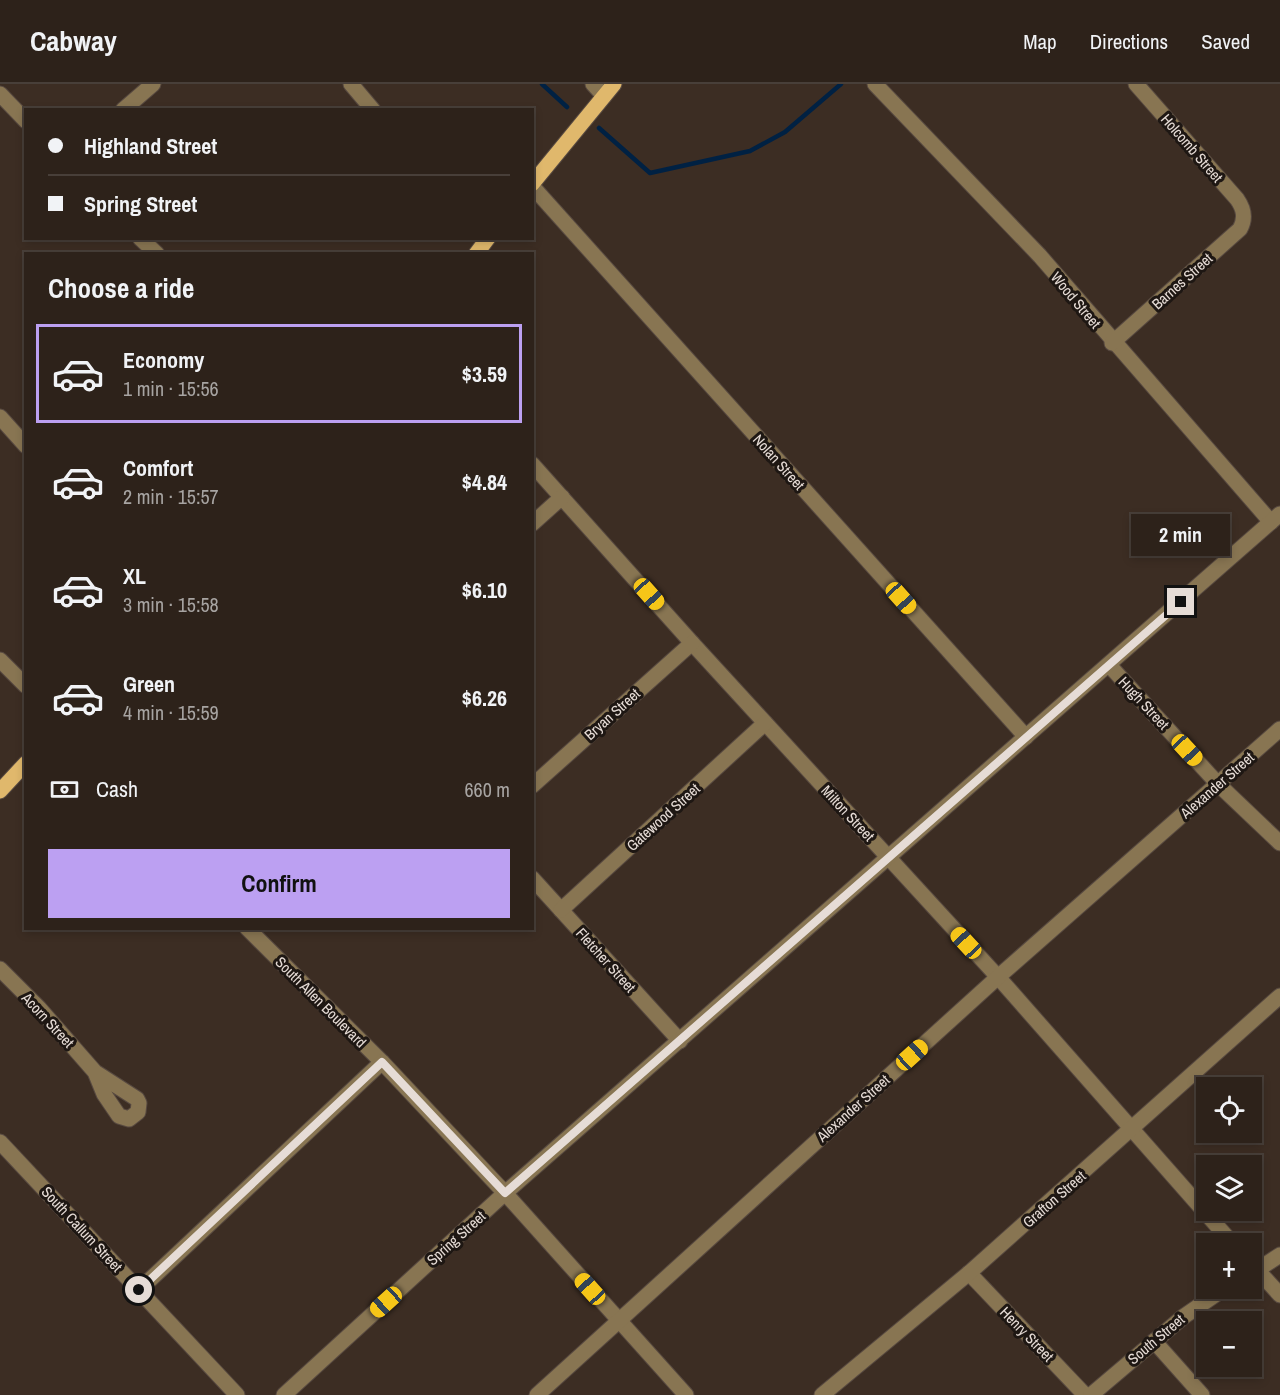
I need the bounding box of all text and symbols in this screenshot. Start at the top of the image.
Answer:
text: Cabway [30,22,117,60]
text: Map [1023,27,1057,56]
text: Directions [1090,27,1168,56]
text: Saved [1201,27,1250,56]
street label: Holcomb Street [1156,109,1228,187]
text: Highland Street [84,131,217,161]
text: Spring Street [84,189,197,219]
street label: Barnes Street [1147,248,1217,314]
street label: Wood Street [1046,267,1106,333]
text: Choose a ride [48,270,194,306]
text: Economy [123,345,204,375]
icon: car [51,347,105,401]
text: $3.59 [462,359,507,389]
text: 1 min · 15:56 [123,375,219,402]
street label: Nolan Street [748,430,810,495]
text: Comfort [123,453,193,483]
icon: car [51,455,105,509]
text: $4.84 [462,467,507,497]
text: 2 min · 15:57 [123,483,219,510]
callout: 2 min [1132,515,1230,557]
text: 2 min [1159,521,1202,548]
text: XL [123,561,146,591]
icon: car [51,563,105,617]
text: $6.10 [462,575,507,605]
car [630,575,668,613]
car [882,579,920,617]
route end [1167,588,1194,615]
text: 3 min · 15:58 [123,591,219,618]
text: Green [123,669,175,699]
icon: car [51,671,105,725]
street label: Hugh Street [1114,672,1174,735]
text: $6.26 [462,683,507,713]
street label: Bryan Street [580,683,645,745]
text: 4 min · 15:59 [123,699,219,726]
car [1168,731,1206,769]
street label: Alexander Street [1175,747,1259,824]
icon: cash [48,773,81,806]
text: Cash [96,774,138,804]
text: 660 m [464,776,510,803]
street label: Gatewood Street [622,778,705,856]
street label: Milton Street [817,780,880,846]
button: Confirm [48,849,510,918]
street label: Fletcher Street [571,923,641,997]
car [947,924,985,962]
street label: South Allen Boulevard [271,952,371,1052]
street label: Acorn Street [16,987,79,1053]
car [893,1036,931,1074]
street label: Alexander Street [811,1069,894,1147]
map controls [1196,1077,1262,1377]
button: locate [1196,1077,1262,1143]
button: layers [1196,1155,1262,1221]
street label: Grafton Street [1018,1165,1090,1232]
street label: South Callum Street [37,1182,128,1277]
street label: Spring Street [422,1206,490,1270]
button: + [1196,1233,1262,1299]
car [571,1270,609,1308]
route start [125,1276,152,1303]
car [367,1283,405,1321]
street label: Henry Street [995,1302,1059,1367]
street label: South Street [1123,1309,1189,1369]
button: − [1196,1311,1262,1377]

